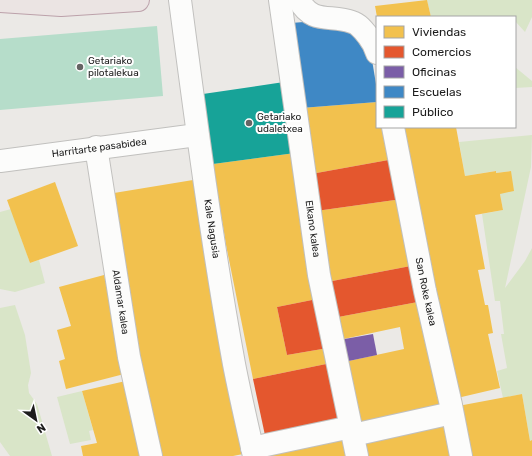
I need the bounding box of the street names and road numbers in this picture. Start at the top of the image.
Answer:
street label: Harritarte pasabidea [51,136,147,160]
street label: Kale Nagusia [201,199,222,259]
street label: Elkano kalea [302,199,322,258]
street label: San Roke kalea [413,257,439,327]
street label: Aldamar kalea [109,269,131,335]

